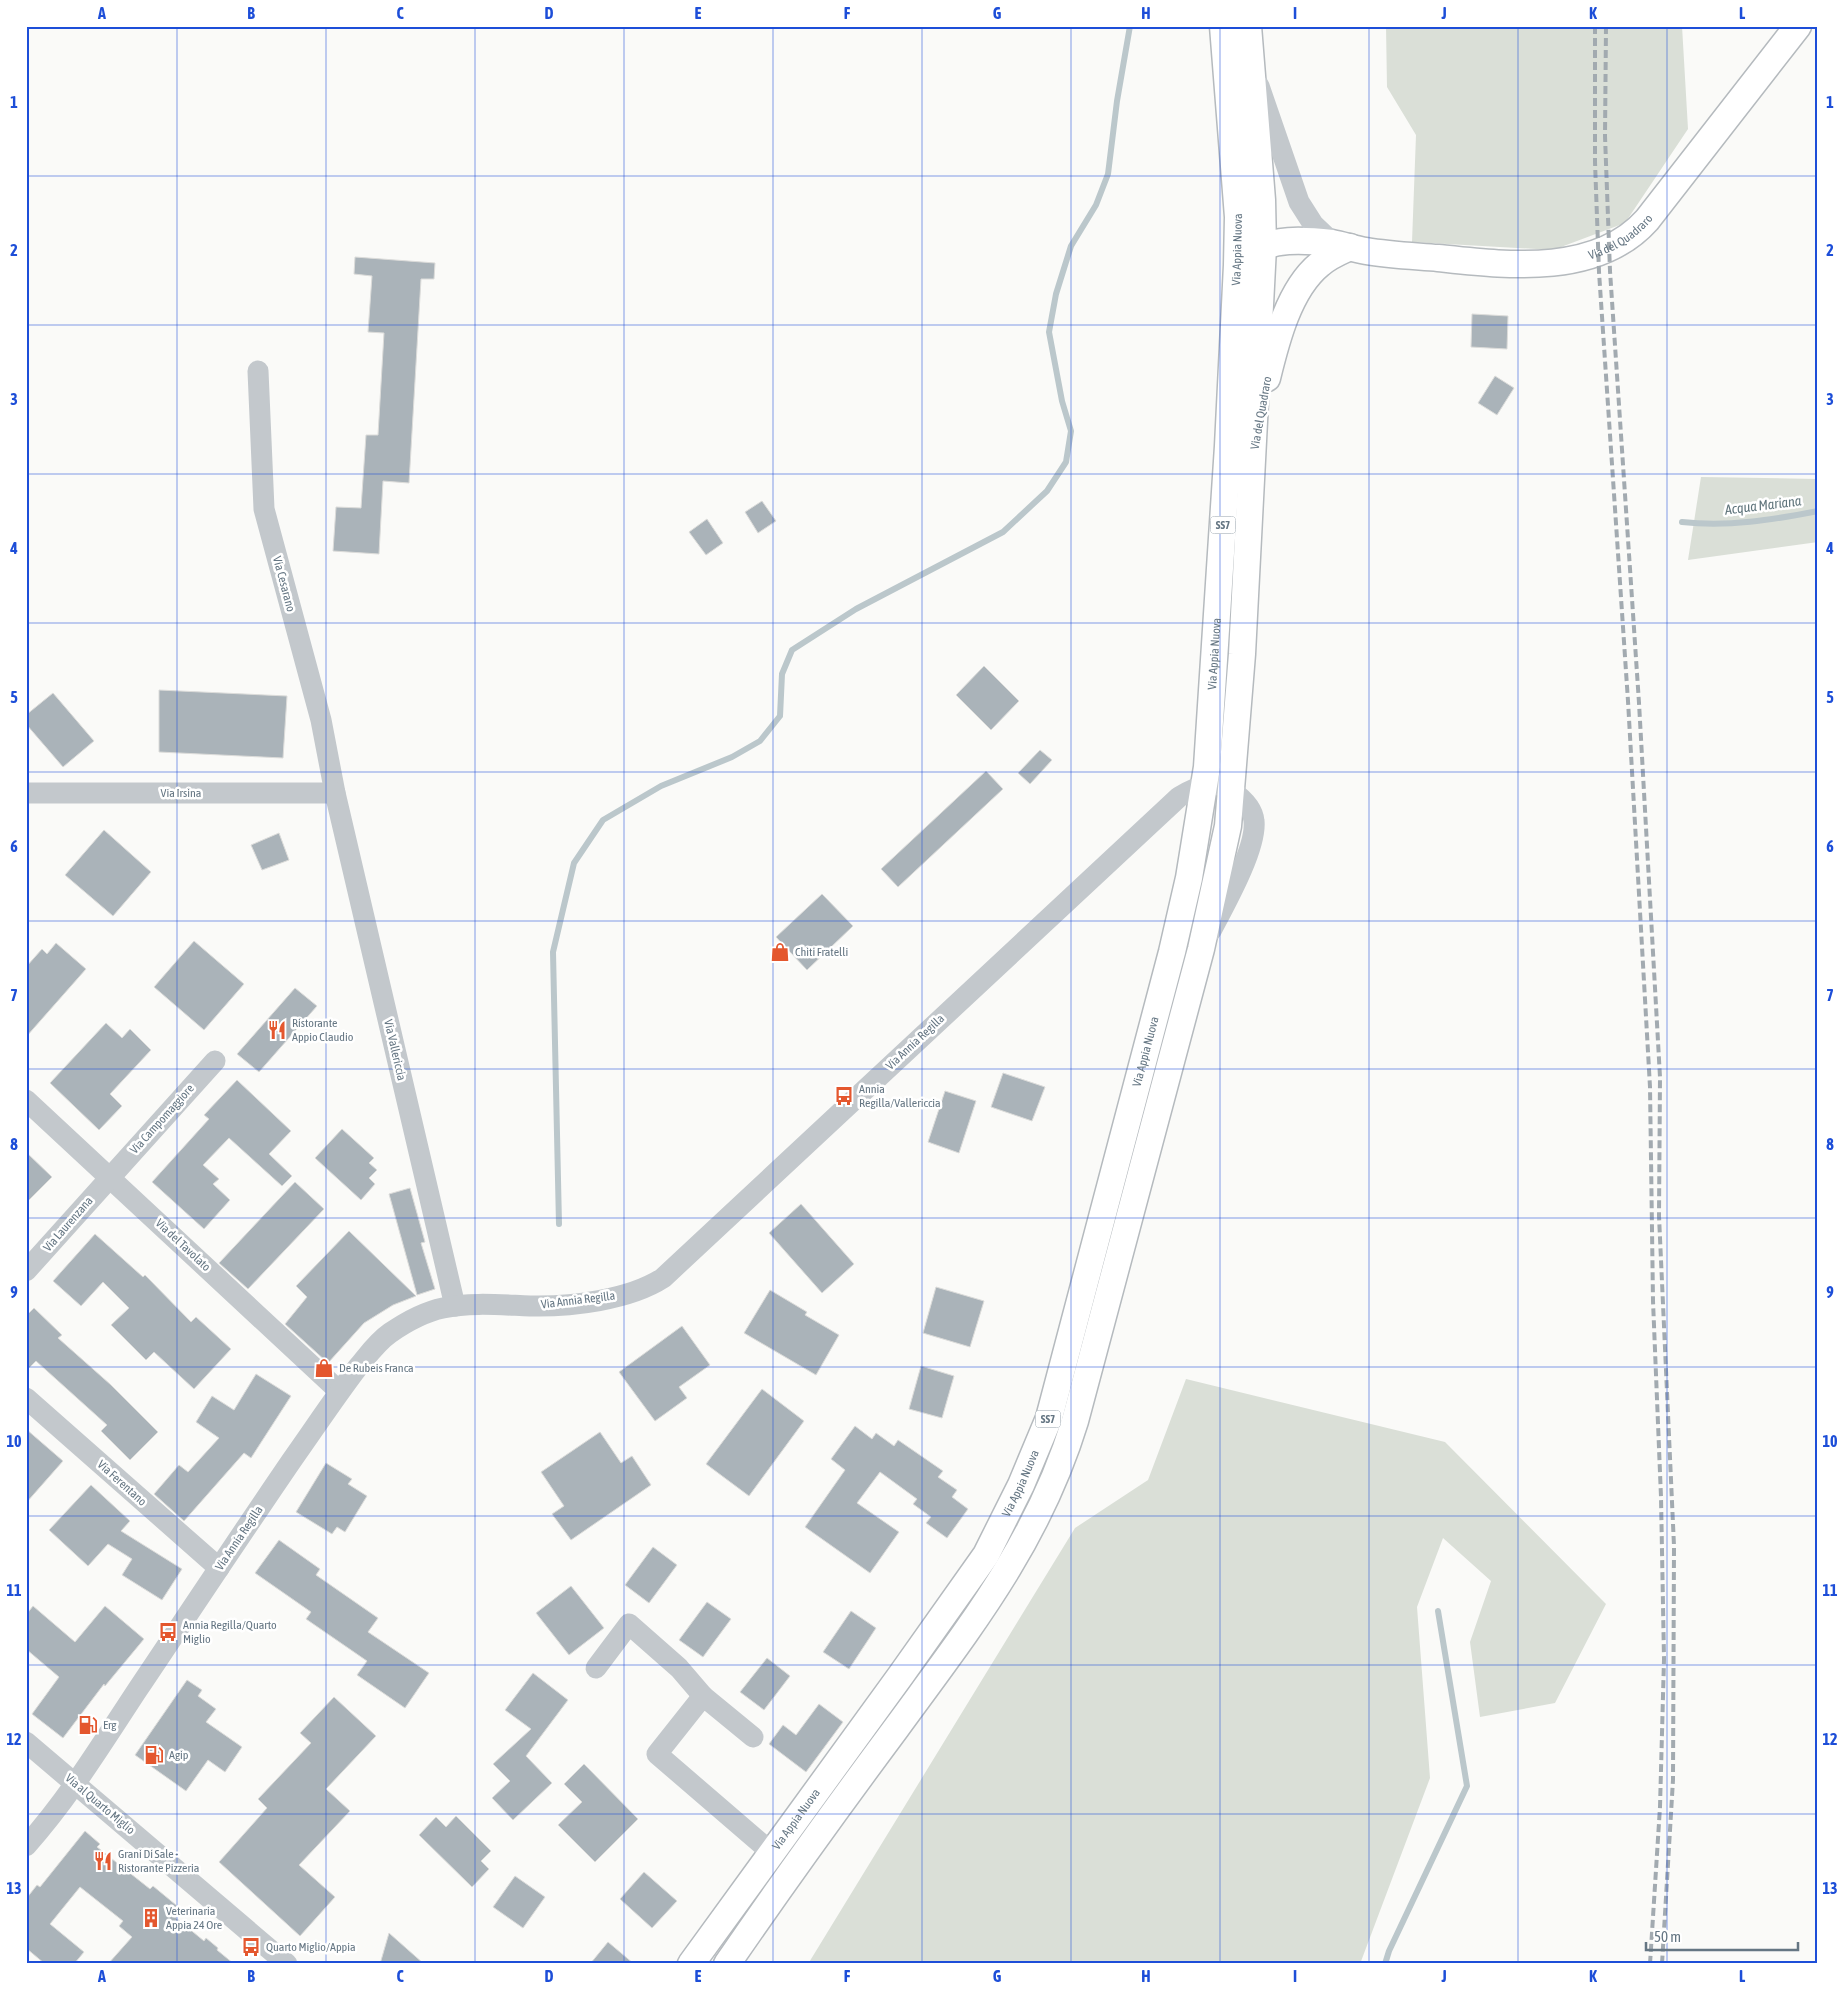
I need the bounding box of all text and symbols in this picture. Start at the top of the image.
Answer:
text: A [97,4,106,22]
text: B [247,4,255,22]
text: C [396,4,404,22]
text: D [545,4,554,22]
text: E [695,4,702,22]
text: F [844,4,851,22]
text: G [993,4,1002,22]
text: H [1141,4,1151,22]
text: I [1293,4,1297,22]
text: J [1440,4,1447,22]
text: K [1589,4,1597,22]
text: L [1739,4,1746,22]
text: 1 [10,93,18,111]
text: 1 [1826,93,1834,111]
street label: Via del Quadraro [1587,212,1656,262]
street label: Via Appia Nuova [1229,213,1245,286]
text: 2 [10,241,18,259]
text: 2 [1826,241,1834,259]
street label: Via del Quadraro [1248,375,1274,451]
text: 3 [10,390,18,408]
text: 3 [1826,390,1834,408]
water label: Acqua Mariana [1723,492,1803,518]
road number: SS7 [1210,516,1236,534]
text: 4 [9,539,18,557]
text: 4 [1825,539,1834,557]
street label: Via Cesarano [270,555,298,614]
street label: Via Appia Nuova [1205,617,1224,690]
text: 5 [10,688,18,706]
text: 5 [1826,688,1834,706]
street label: Via Irsina [161,786,201,800]
text: 6 [10,837,18,855]
text: 6 [1826,837,1834,855]
shop icon: Chiti Fratelli [769,941,791,963]
place label: Chiti Fratelli [795,945,848,959]
text: 7 [10,986,18,1004]
text: 7 [1826,986,1834,1004]
street label: Via Annia Regilla [883,1011,947,1073]
street label: Via Appia Nuova [1130,1015,1162,1088]
place label: Ristorante Appio Claudio [292,1016,354,1044]
street label: Via Vallericcia [381,1018,409,1082]
restaurant icon: Ristorante Appio Claudio [266,1019,288,1041]
street label: Via Campomaggiore [127,1081,197,1157]
place label: Annia Regilla/Vallericcia [859,1082,941,1110]
bus stop icon: Annia Regilla/Vallericcia [833,1085,855,1107]
text: 8 [10,1135,18,1153]
text: 8 [1826,1135,1834,1153]
street label: Via Laurenzana [40,1194,96,1254]
street label: Via del Tavolato [153,1216,214,1274]
text: 9 [10,1283,18,1301]
text: 9 [1826,1283,1834,1301]
street label: Via Annia Regilla [540,1289,616,1311]
shop icon: De Rubeis Franca [313,1357,335,1379]
place label: De Rubeis Franca [339,1361,414,1375]
road number: SS7 [1036,1410,1060,1428]
text: 10 [6,1432,22,1450]
text: 10 [1822,1432,1838,1450]
street label: Via Appia Nuova [999,1448,1042,1519]
street label: Via Ferentano [95,1457,150,1509]
street label: Via Annia Regilla [212,1503,266,1573]
text: 11 [6,1581,22,1599]
text: 11 [1822,1581,1838,1599]
place label: Annia Regilla/Quarto Miglio [183,1618,277,1646]
bus stop icon: Annia Regilla/Quarto Miglio [157,1621,179,1643]
fuel station icon: Erg [77,1714,99,1736]
place label: Erg [103,1718,117,1732]
text: 12 [6,1730,22,1748]
text: 12 [1822,1730,1838,1748]
fuel station icon: Agip [143,1744,165,1766]
place label: Agip [169,1748,189,1762]
street label: Via al Quarto Miglio [62,1771,138,1837]
street label: Via Appia Nuova [769,1786,823,1852]
place label: Grani Di Sale - Ristorante Pizzeria [118,1847,199,1875]
restaurant icon: Grani Di Sale - Ristorante Pizzeria [92,1850,114,1872]
text: 13 [6,1879,22,1897]
text: 13 [1822,1879,1838,1897]
place label: Veterinaria Appia 24 Ore [166,1904,222,1932]
building icon: Veterinaria Appia 24 Ore [140,1907,162,1929]
scale bar [1646,1920,1799,1952]
text: 50 m [1654,1928,1681,1945]
bus stop icon: Quarto Miglio/Appia [240,1936,262,1958]
place label: Quarto Miglio/Appia [266,1940,356,1954]
text: A [97,1967,106,1985]
text: B [247,1967,255,1985]
text: C [396,1967,404,1985]
text: D [545,1967,554,1985]
text: E [695,1967,702,1985]
text: F [844,1967,851,1985]
text: G [993,1967,1002,1985]
text: H [1141,1967,1151,1985]
text: I [1293,1967,1297,1985]
text: J [1440,1967,1447,1985]
text: K [1589,1967,1597,1985]
text: L [1739,1967,1746,1985]

